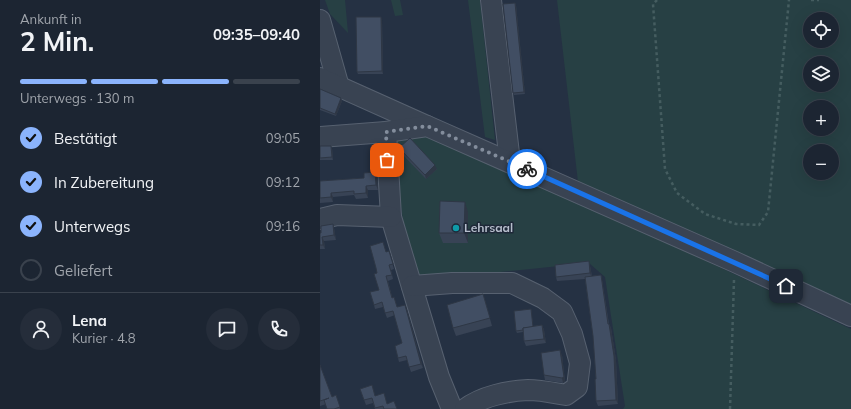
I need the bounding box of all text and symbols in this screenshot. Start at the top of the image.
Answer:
text: Ankunft in [20,11,82,27]
map controls [803,12,839,180]
button: locate [803,12,839,48]
text: 2 Min. [20,25,94,58]
text: 09:35–09:40 [213,25,300,44]
button: layers [803,56,839,92]
text: Unterwegs · 130 m [20,90,134,106]
button: + [803,100,839,136]
icon: check [20,127,42,149]
text: Bestätigt [54,129,117,148]
text: 09:05 [266,130,300,146]
pin [370,143,404,177]
button: − [803,144,839,180]
icon: bag [376,149,398,171]
courier [507,149,547,189]
icon: bike [516,158,538,180]
icon: check [20,171,42,193]
text: In Zubereitung [54,173,154,192]
text: 09:12 [266,174,300,190]
icon: check [20,215,42,237]
text: Unterwegs [54,217,131,236]
text: 09:16 [266,218,300,234]
place label: Lehrsaal [464,220,513,235]
marker: Lehrsaal [451,223,461,233]
text: Geliefert [54,261,113,280]
pin [769,269,803,303]
icon: home [775,275,797,297]
button: person [20,308,62,350]
button: chat [206,308,248,350]
button: phone [258,308,300,350]
text: Lena [72,311,107,330]
text: Kurier · 4.8 [72,330,136,346]

